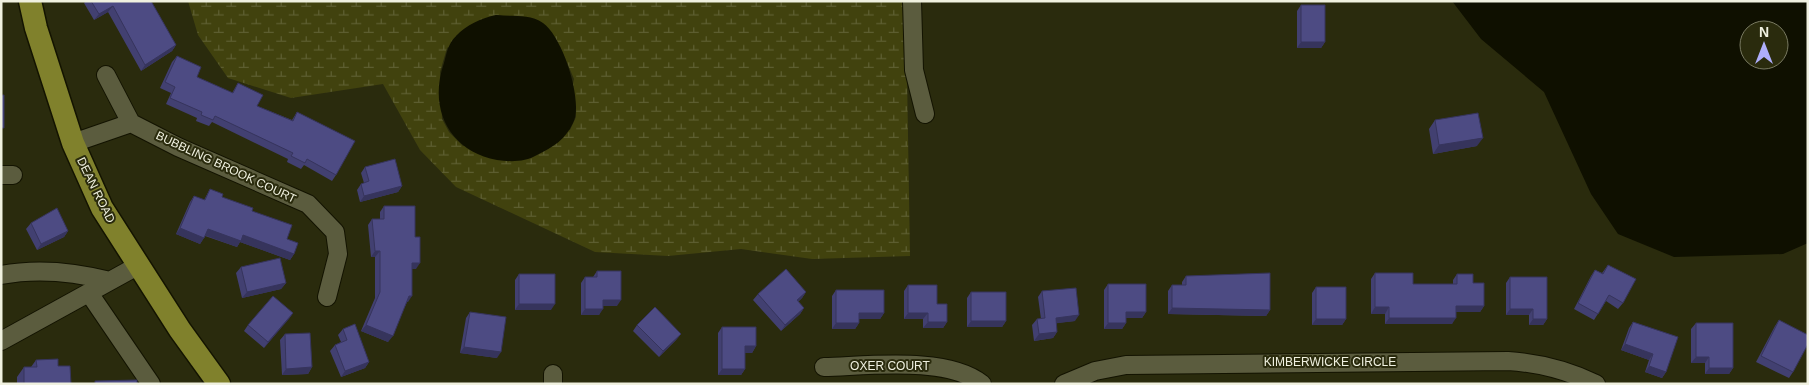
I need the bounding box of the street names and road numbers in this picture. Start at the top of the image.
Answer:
street label: BUBBLING BROOK COURT [154,128,299,206]
street label: DEAN ROAD [74,155,118,225]
street label: KIMBERWICKE CIRCLE [1264,355,1396,369]
street label: OXER COURT [850,359,931,373]

